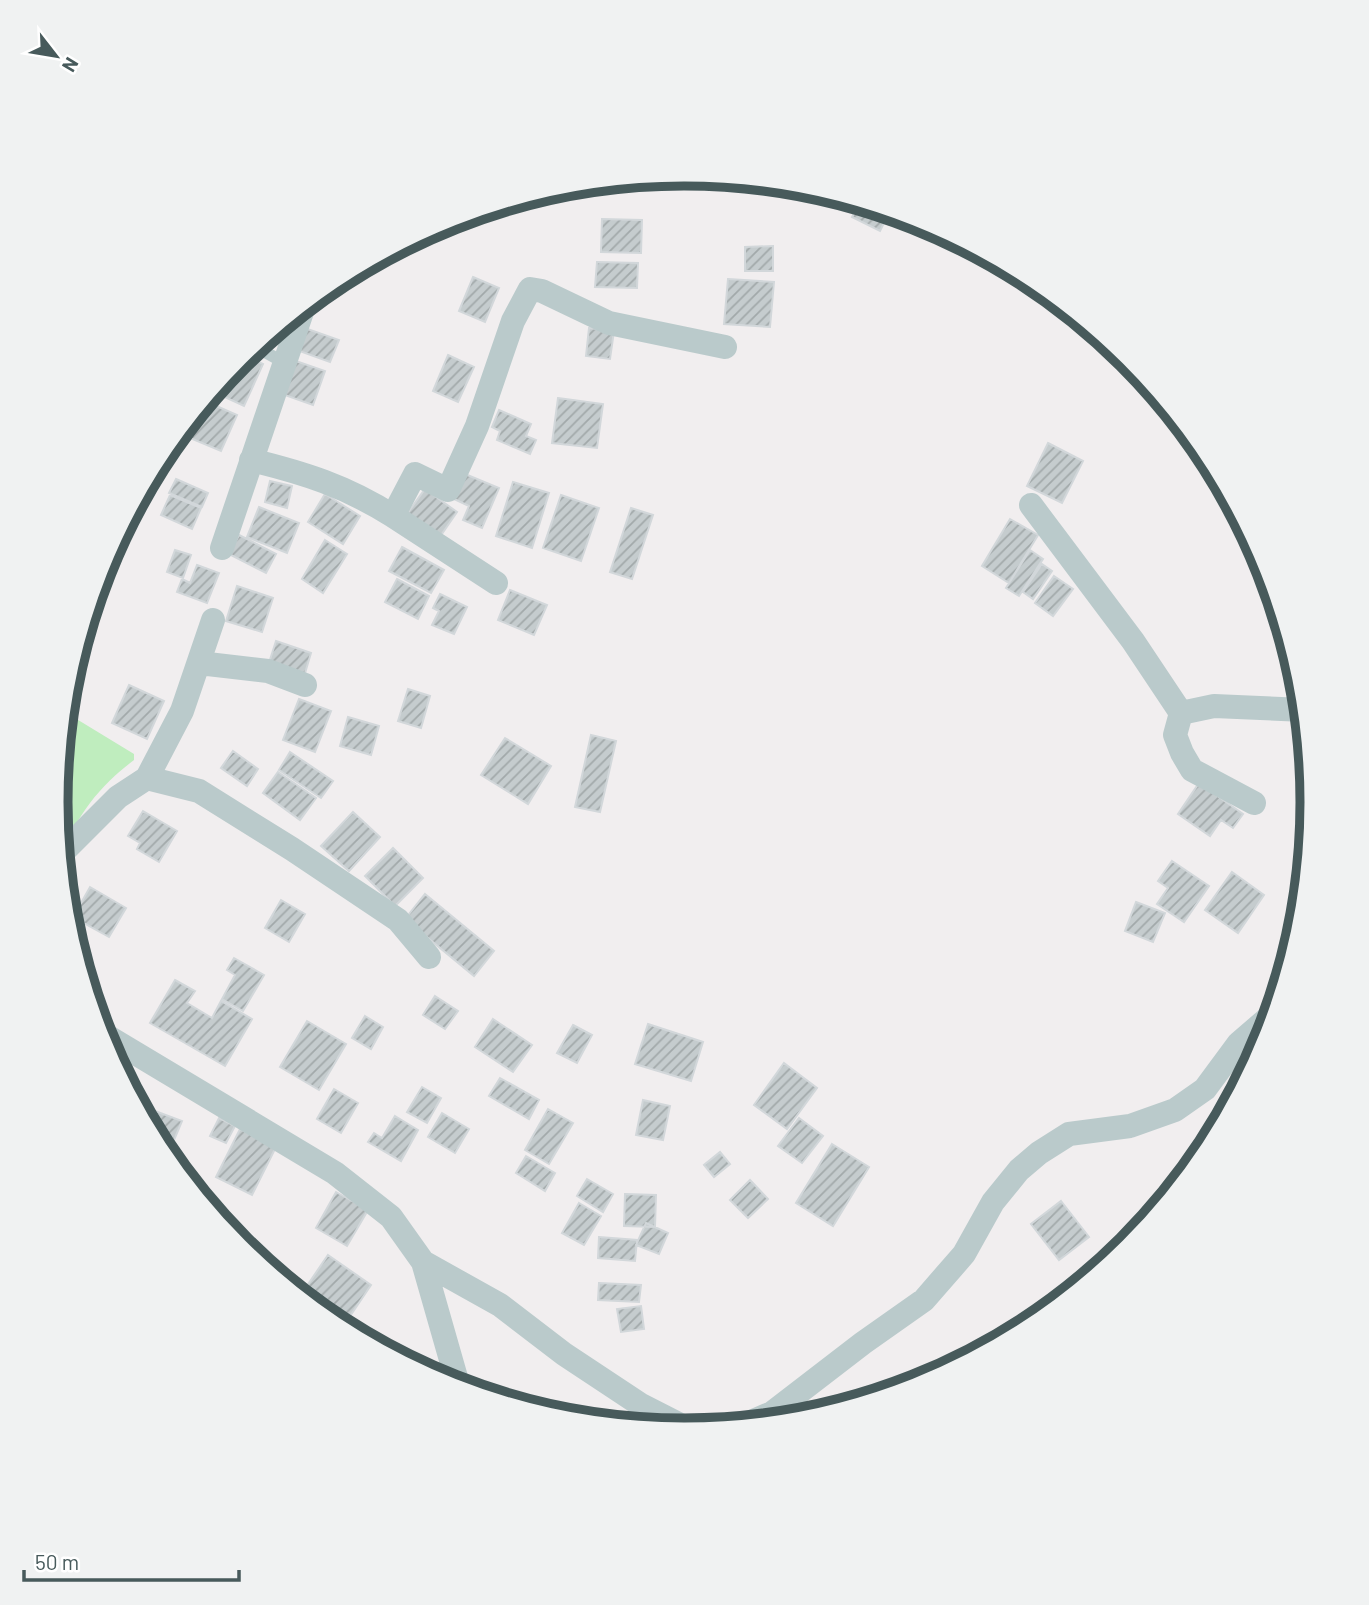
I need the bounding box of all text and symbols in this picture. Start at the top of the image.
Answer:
north arrow [21,21,91,91]
text: N [58,54,84,76]
scale bar [24,1538,240,1582]
text: 50 m [35,1549,79,1574]

